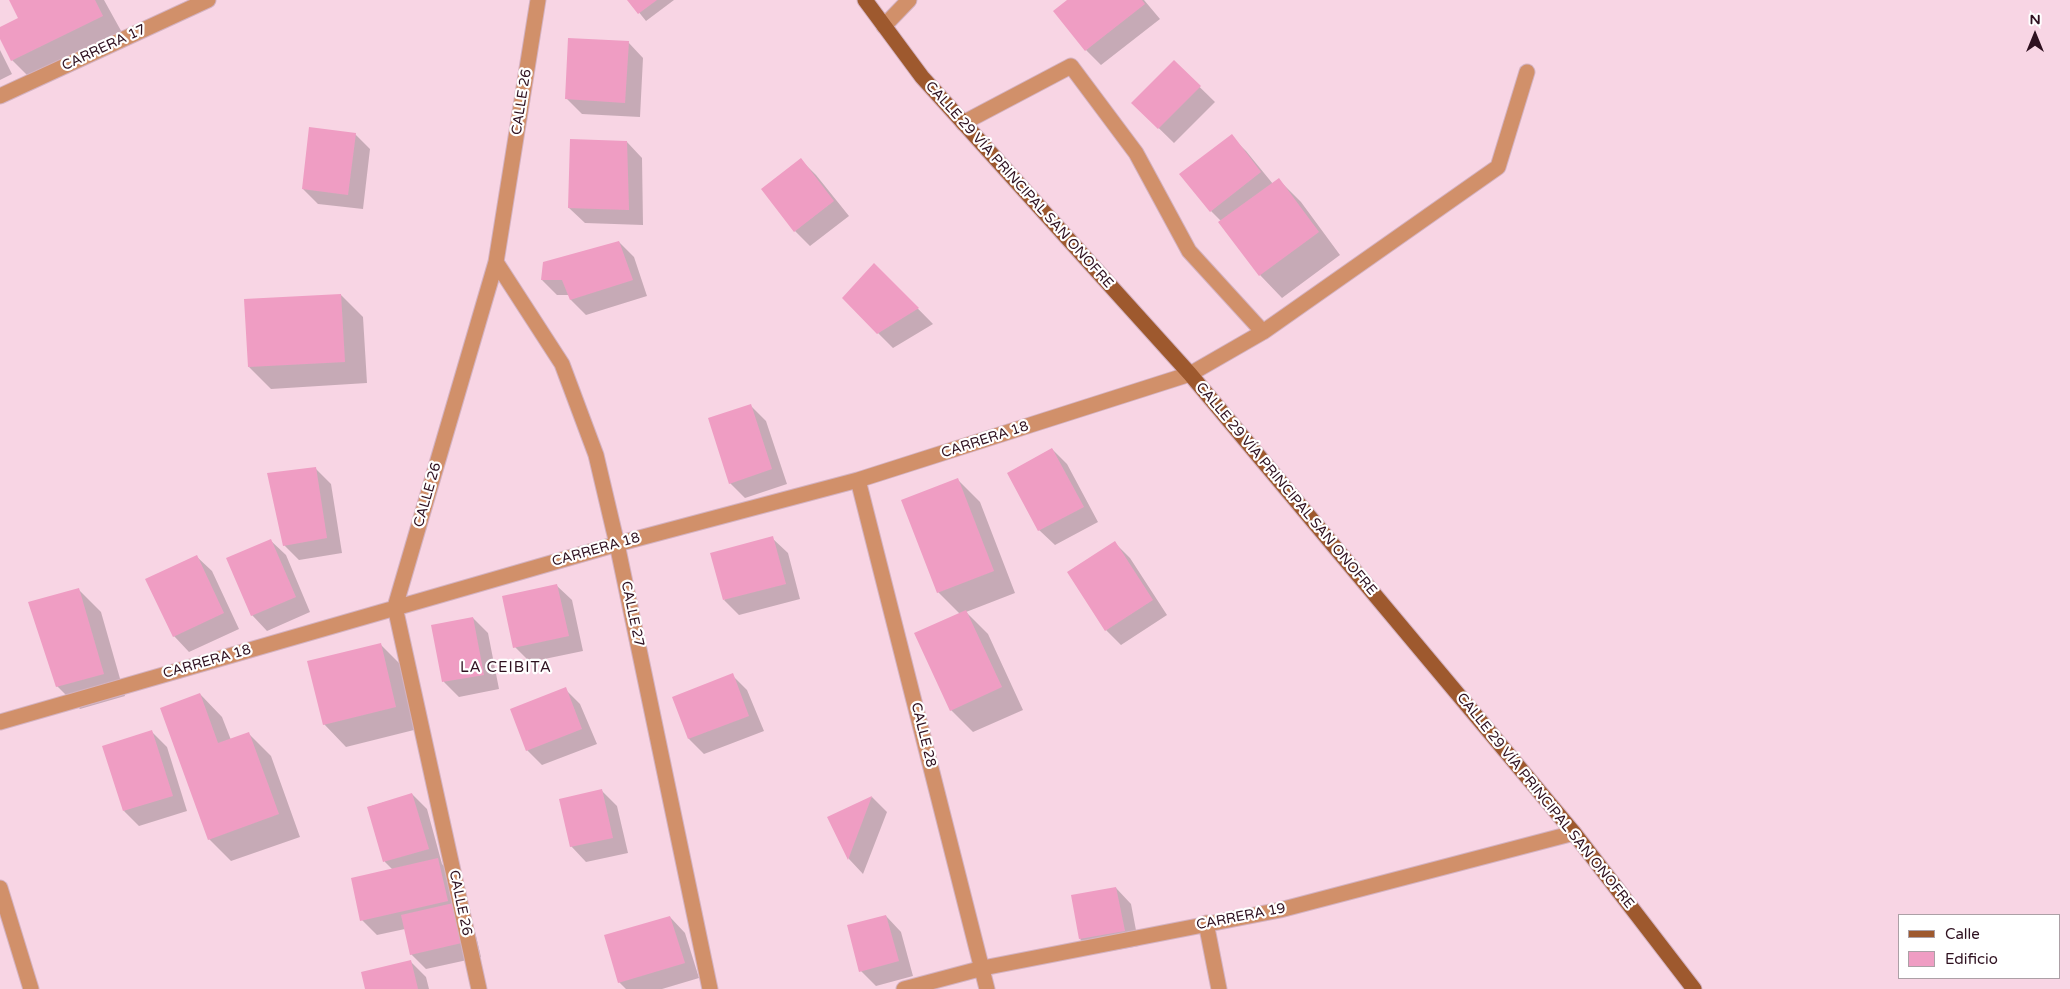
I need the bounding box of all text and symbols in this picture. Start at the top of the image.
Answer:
north arrow [2010,10,2060,60]
text: N [2029,11,2041,28]
street label: CARRERA 17 [59,21,149,75]
street label: CALLE 26 [509,68,535,136]
street label: CALLE 29 VÍA PRINCIPAL SAN ONOFRE [922,78,1116,292]
street label: CALLE 29 VÍA PRINCIPAL SAN ONOFRE [1192,379,1380,599]
street label: CARRERA 18 [939,418,1031,462]
street label: CALLE 26 [411,461,445,529]
street label: CARRERA 18 [550,529,642,571]
street label: CALLE 27 [617,580,647,648]
street label: CARRERA 18 [161,641,253,683]
district label: LA CEIBITA [459,659,553,677]
street label: CALLE 29 VÍA PRINCIPAL SAN ONOFRE [1453,690,1637,912]
street label: CALLE 28 [907,701,939,769]
street label: CALLE 26 [445,869,475,937]
street label: CARRERA 19 [1195,900,1287,934]
legend [1898,914,2060,979]
text: Calle [1945,925,1980,943]
text: Edificio [1945,950,1998,968]

